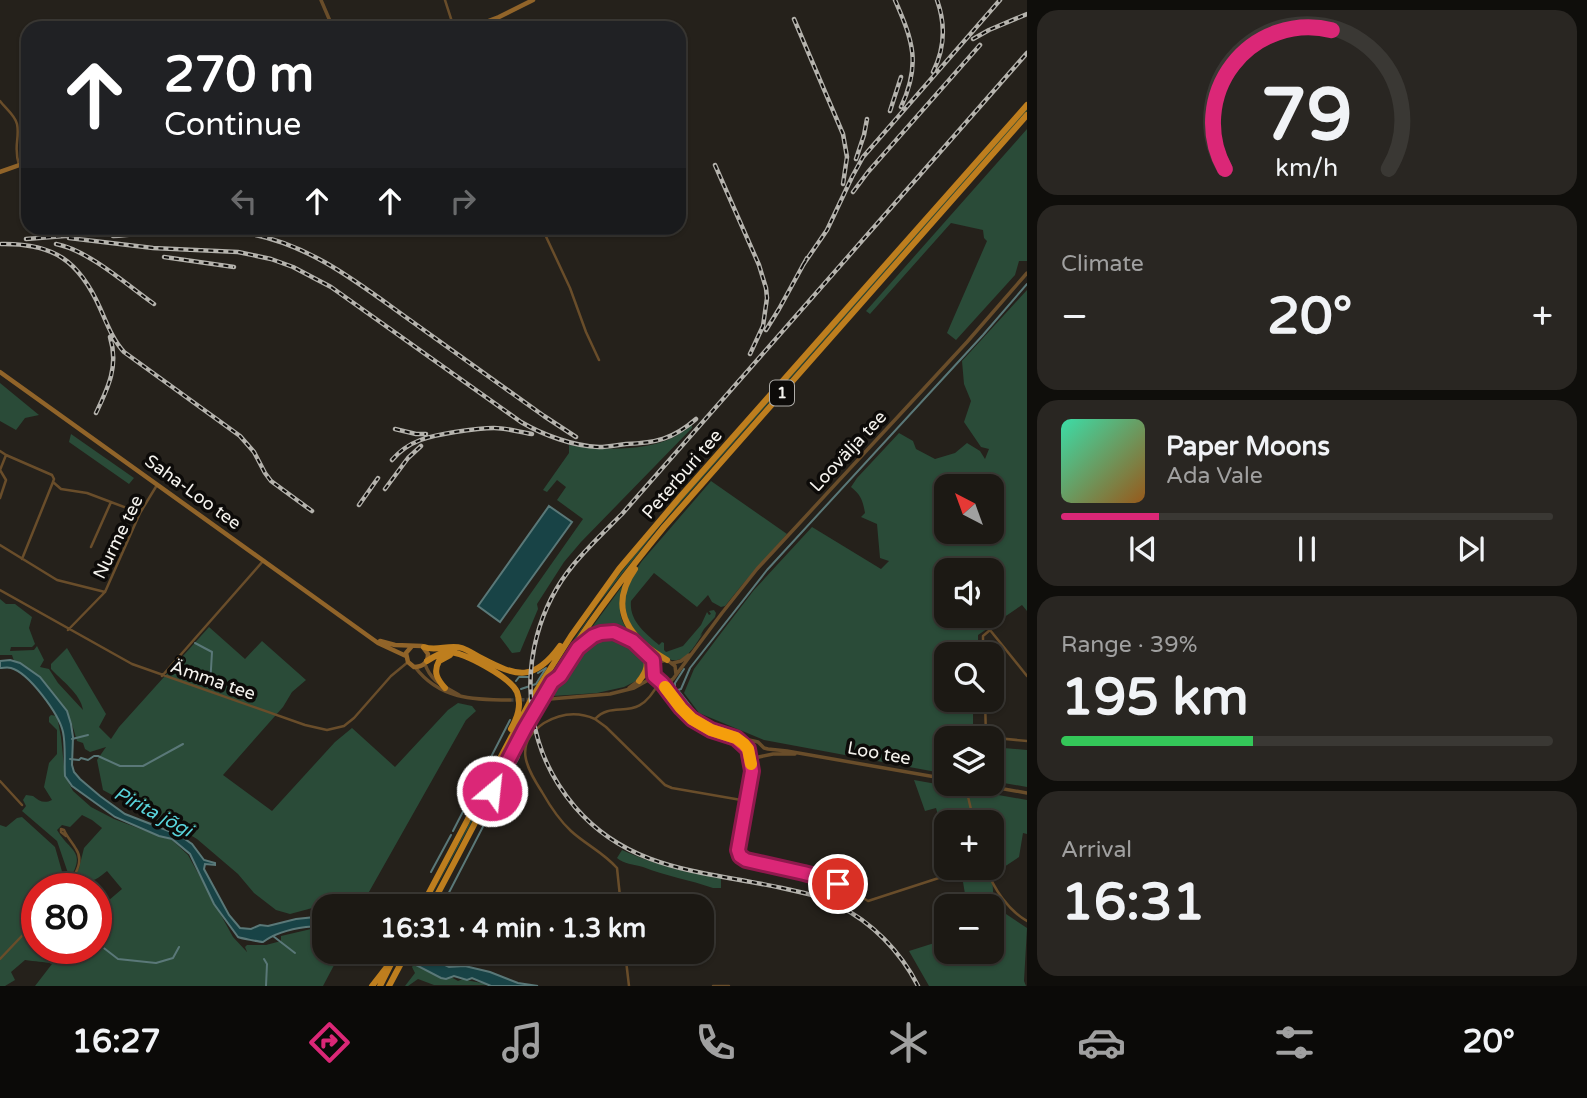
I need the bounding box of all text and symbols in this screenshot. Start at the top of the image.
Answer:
text: 270 m [164,46,314,105]
icon: ahead [49,49,140,140]
text: 79 [1261,72,1353,160]
text: Continue [164,106,301,144]
text: km/h [1276,152,1338,182]
icon: left [225,182,263,220]
icon: ahead [298,182,336,220]
icon: ahead [371,182,409,220]
icon: right [444,182,482,220]
text: Climate [1061,250,1144,278]
text: 20° [1267,285,1352,348]
text: − [1061,294,1088,340]
text: + [1532,294,1553,340]
road number: 1 [770,380,794,406]
street label: Loovälja tee [805,406,891,496]
street label: Peterburi tee [637,425,727,523]
text: Paper Moons [1166,431,1330,462]
street label: Saha-Loo tee [141,450,245,534]
text: Ada Vale [1166,462,1263,490]
north arrow [934,474,1004,544]
map controls [934,474,1004,964]
street label: Nurme tee [88,491,148,583]
icon: previous [1124,530,1162,568]
icon: pause [1288,530,1326,568]
icon: next [1452,530,1490,568]
button: sound [934,558,1004,628]
text: Range · 39% [1061,631,1197,659]
button: search [934,642,1004,712]
street label: Ämma tee [168,655,258,705]
text: 195 km [1061,666,1249,729]
button: layers [934,726,1004,796]
street label: Loo tee [846,737,912,769]
position arrow [455,754,529,828]
water label: Pirita jõgi [110,782,198,843]
button: + [934,810,1004,880]
text: Arrival [1061,836,1132,864]
pin [808,854,868,914]
icon: arrive [819,865,857,903]
text: 16:31 [1061,871,1205,934]
speed limit sign: 80 [21,873,112,964]
button: − [934,894,1004,964]
text: 16:31 · 4 min · 1.3 km [380,913,646,944]
icon: directions [305,1018,354,1067]
icon: music [498,1018,547,1067]
icon: phone [691,1018,740,1067]
icon: climate [884,1018,933,1067]
icon: car [1077,1018,1126,1067]
icon: filters [1270,1018,1319,1067]
text: 16:27 [72,1023,161,1061]
text: 20° [1463,1023,1515,1061]

